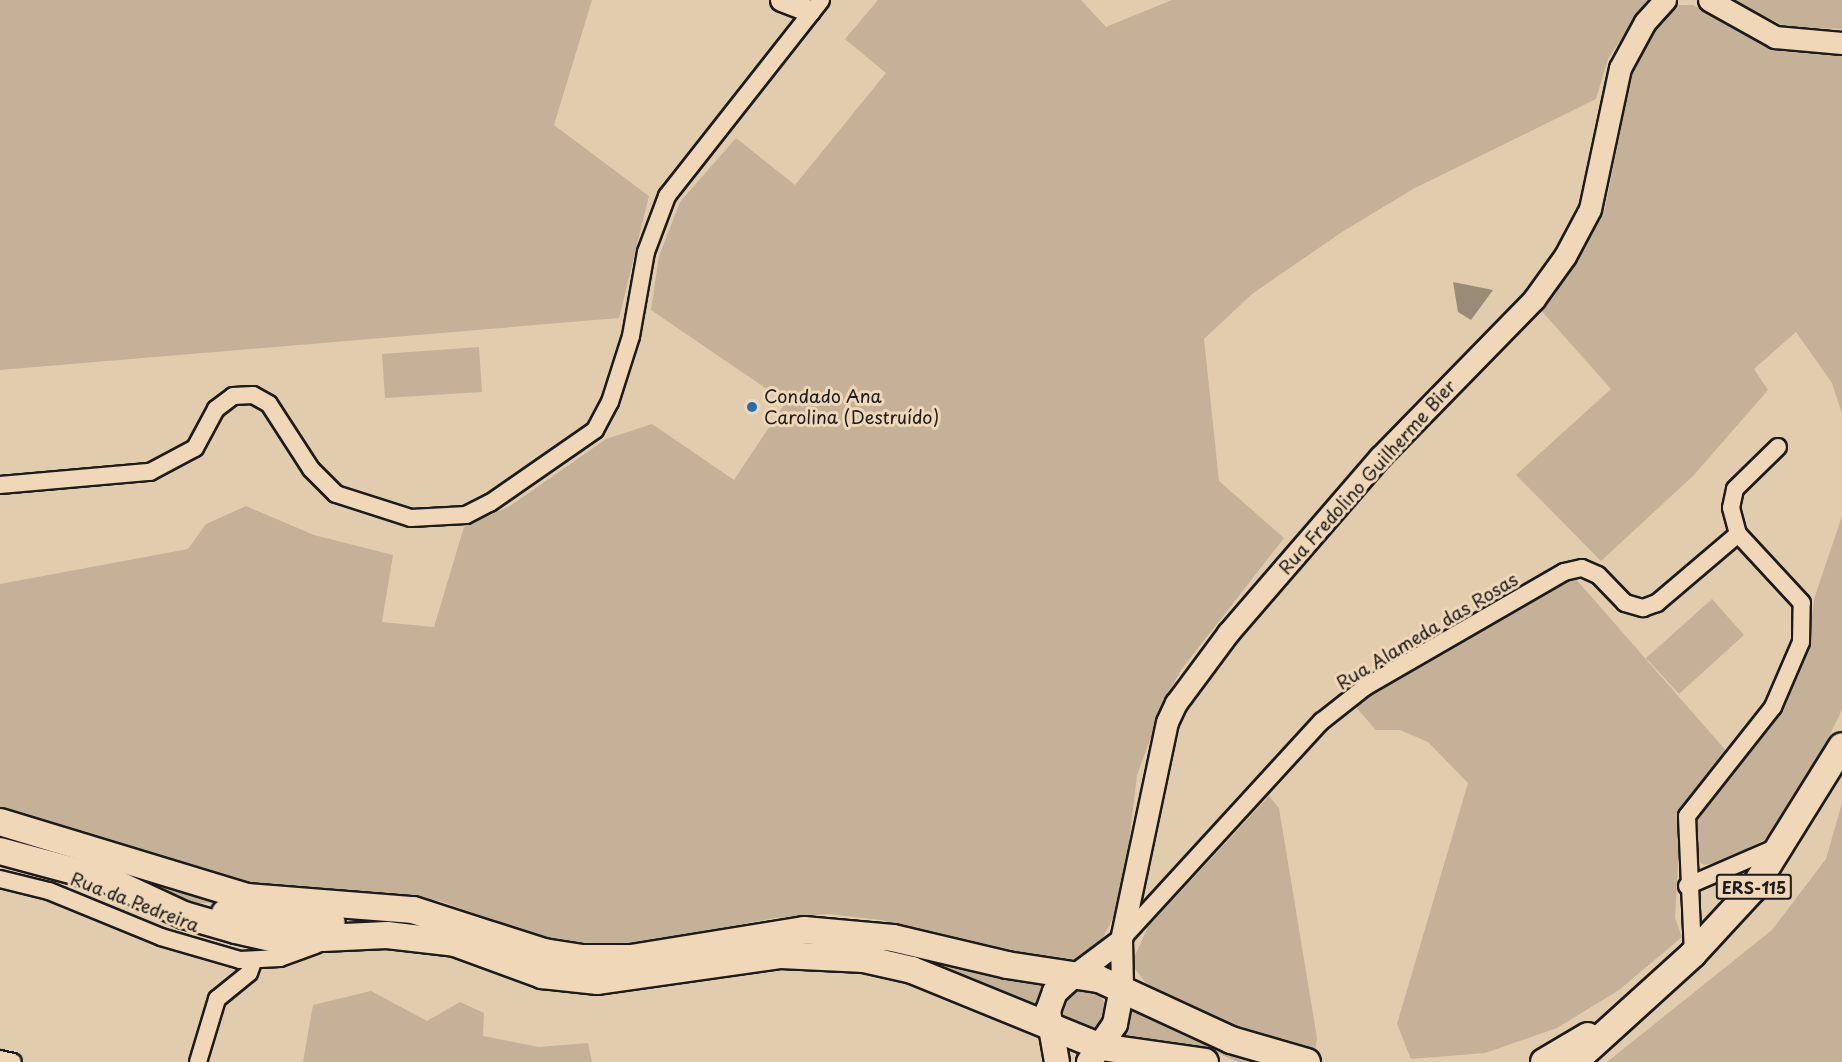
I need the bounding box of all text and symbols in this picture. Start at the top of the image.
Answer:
street label: Rua Fredolino Guilherme Bier [1274,376,1460,578]
place label: Condado Ana Carolina (Destruído) [764,386,940,428]
marker: Condado Ana Carolina (Destruído) [745,400,759,414]
street label: Rua Alameda das Rosas [1332,568,1522,694]
street label: Rua da Pedreira [66,867,204,937]
road number: ERS-115 [1715,874,1793,900]

